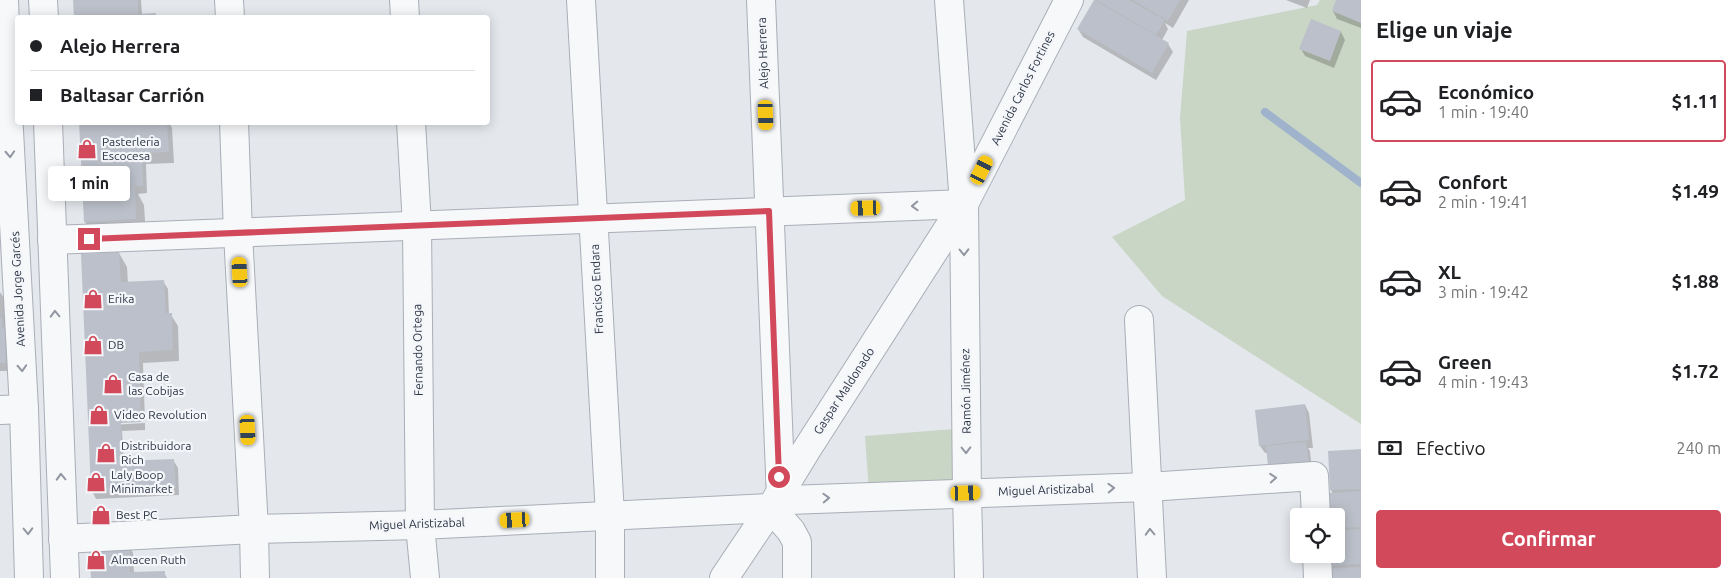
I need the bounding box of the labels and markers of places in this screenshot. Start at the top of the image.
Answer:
place label: Pasterleria Escocesa [102,135,160,162]
shop icon: Pasterleria Escocesa [76,138,98,160]
shop icon: Erika [82,288,104,310]
place label: Erika [108,292,134,305]
shop icon: DB [82,334,104,356]
place label: DB [108,338,124,351]
place label: Casa de las Cobijas [128,370,184,397]
shop icon: Casa de las Cobijas [102,373,124,395]
shop icon: Video Revolution [88,404,110,426]
place label: Video Revolution [114,408,207,421]
place label: Distribuidora Rich [121,439,191,466]
shop icon: Distribuidora Rich [95,442,117,464]
place label: Laly Boop Minimarket [111,468,173,495]
shop icon: Laly Boop Minimarket [85,471,107,493]
shop icon: Best PC [90,504,112,526]
place label: Best PC [116,508,158,521]
shop icon: Almacen Ruth [85,549,107,571]
place label: Almacen Ruth [111,553,186,566]

